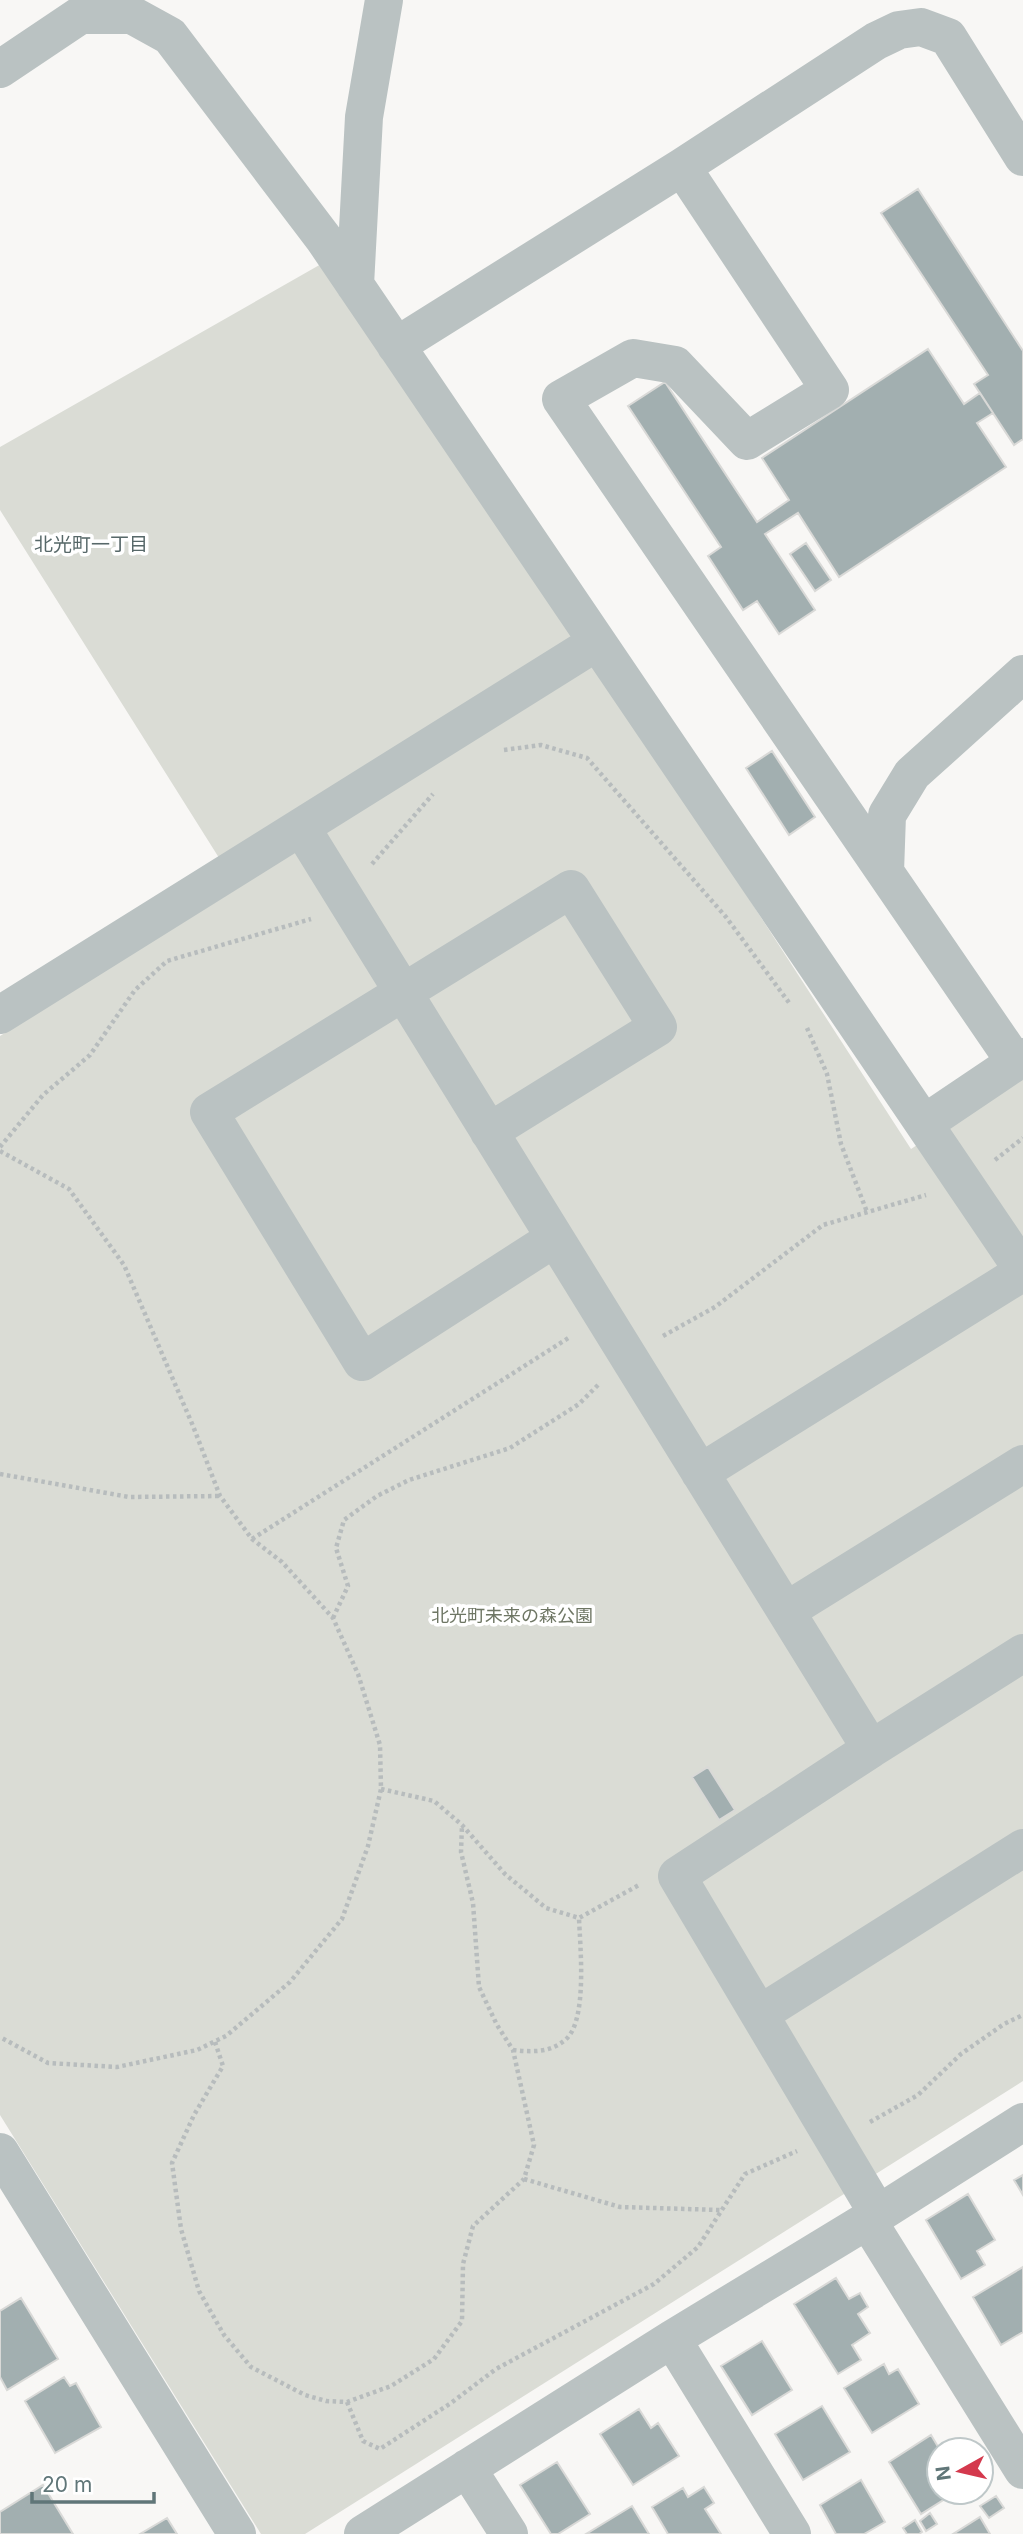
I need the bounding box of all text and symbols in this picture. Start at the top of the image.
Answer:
district label: 北光町一丁目 [34,533,148,556]
park label: 北光町未来の森公園 [431,1605,593,1626]
north arrow [925,2436,995,2506]
scale bar [32,2460,154,2504]
text: N [931,2465,956,2482]
text: 20 m [42,2472,92,2497]

